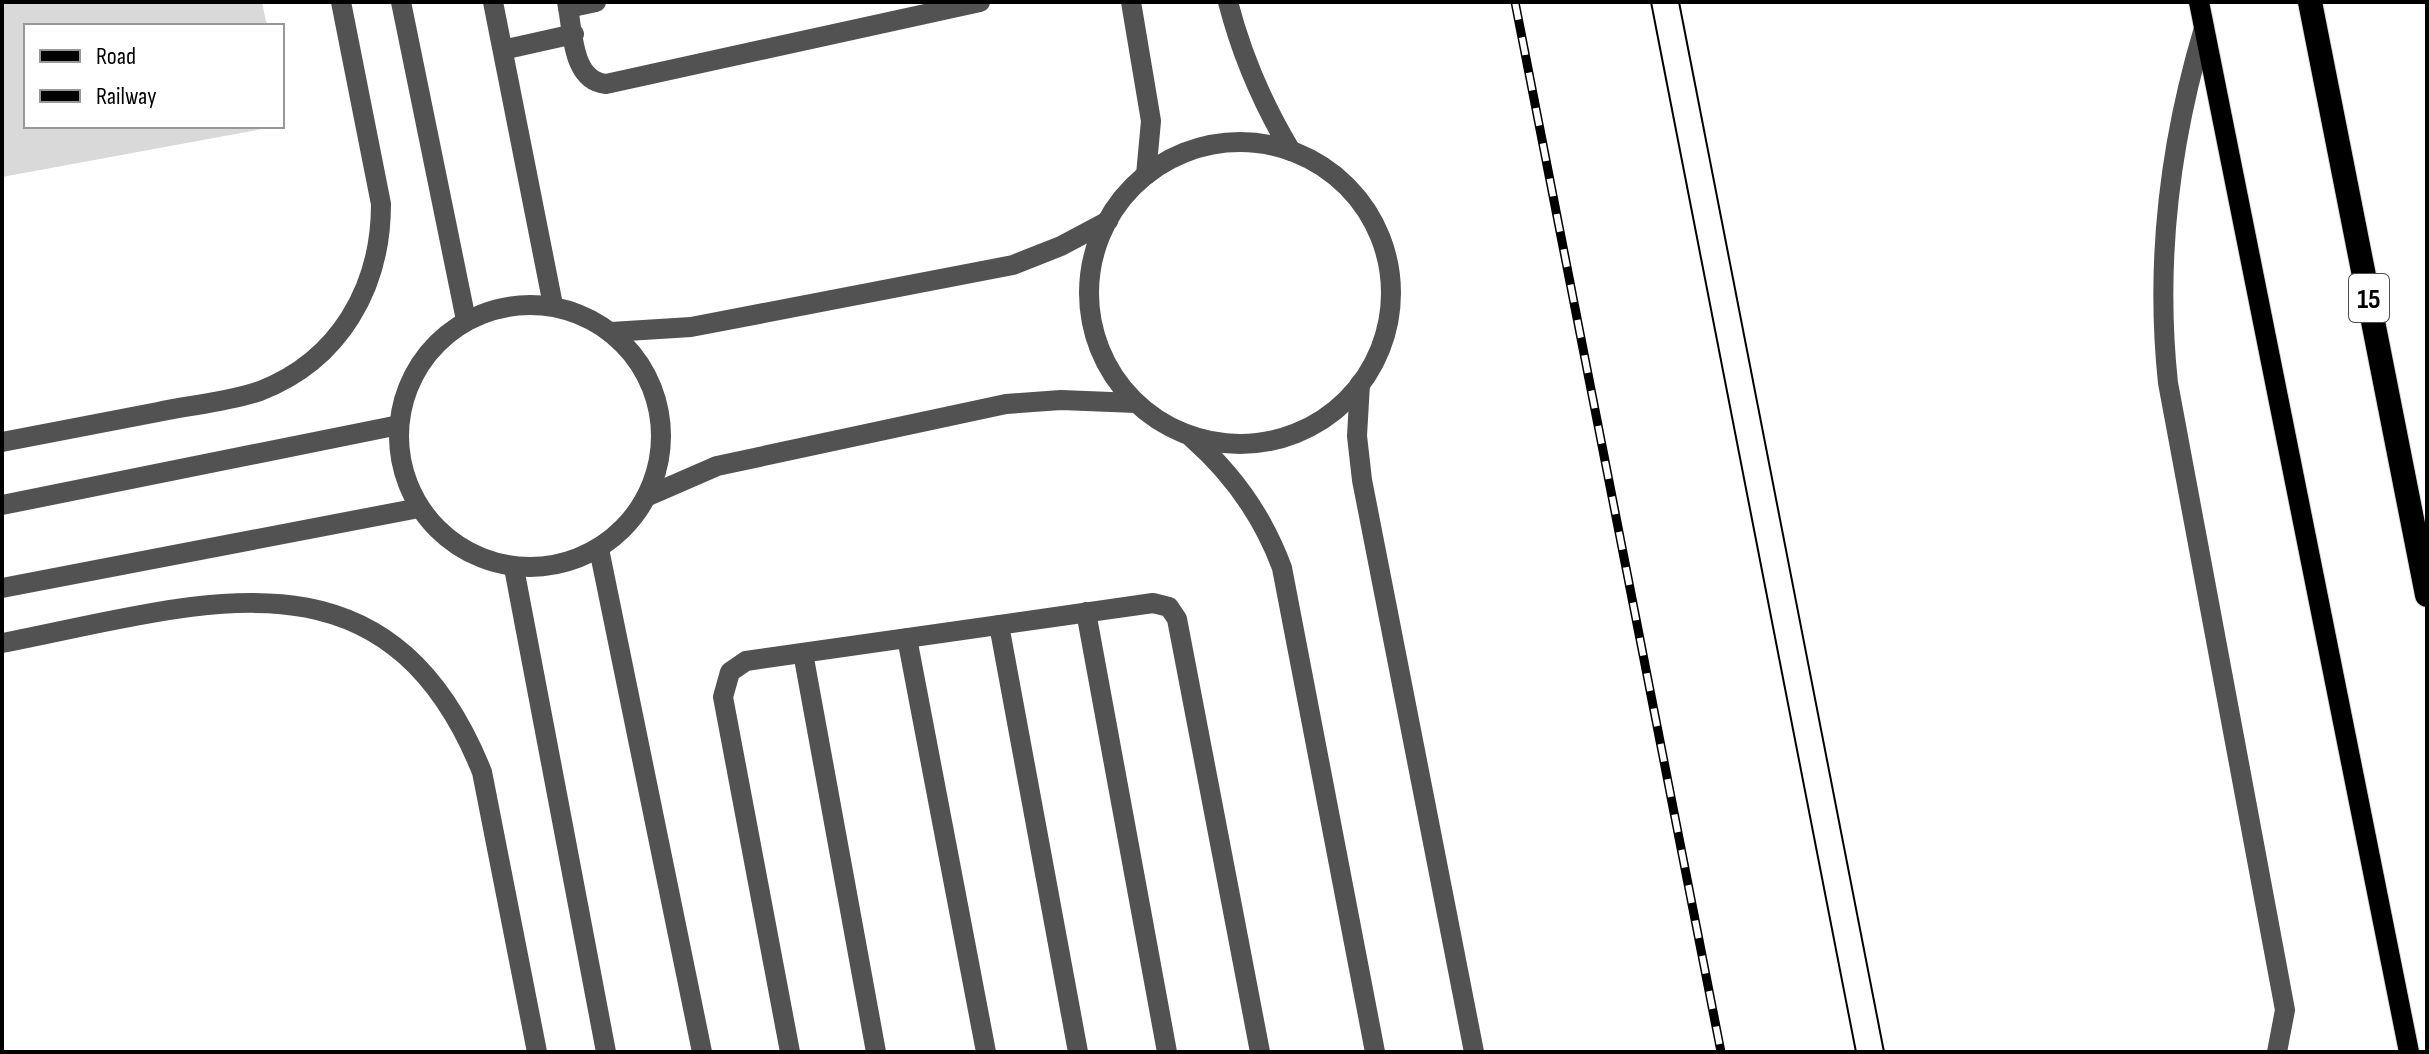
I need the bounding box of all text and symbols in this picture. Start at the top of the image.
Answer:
legend [24,24,284,128]
text: Road [96,42,136,71]
text: Railway [96,82,156,111]
road number: 15 [2349,274,2389,322]

